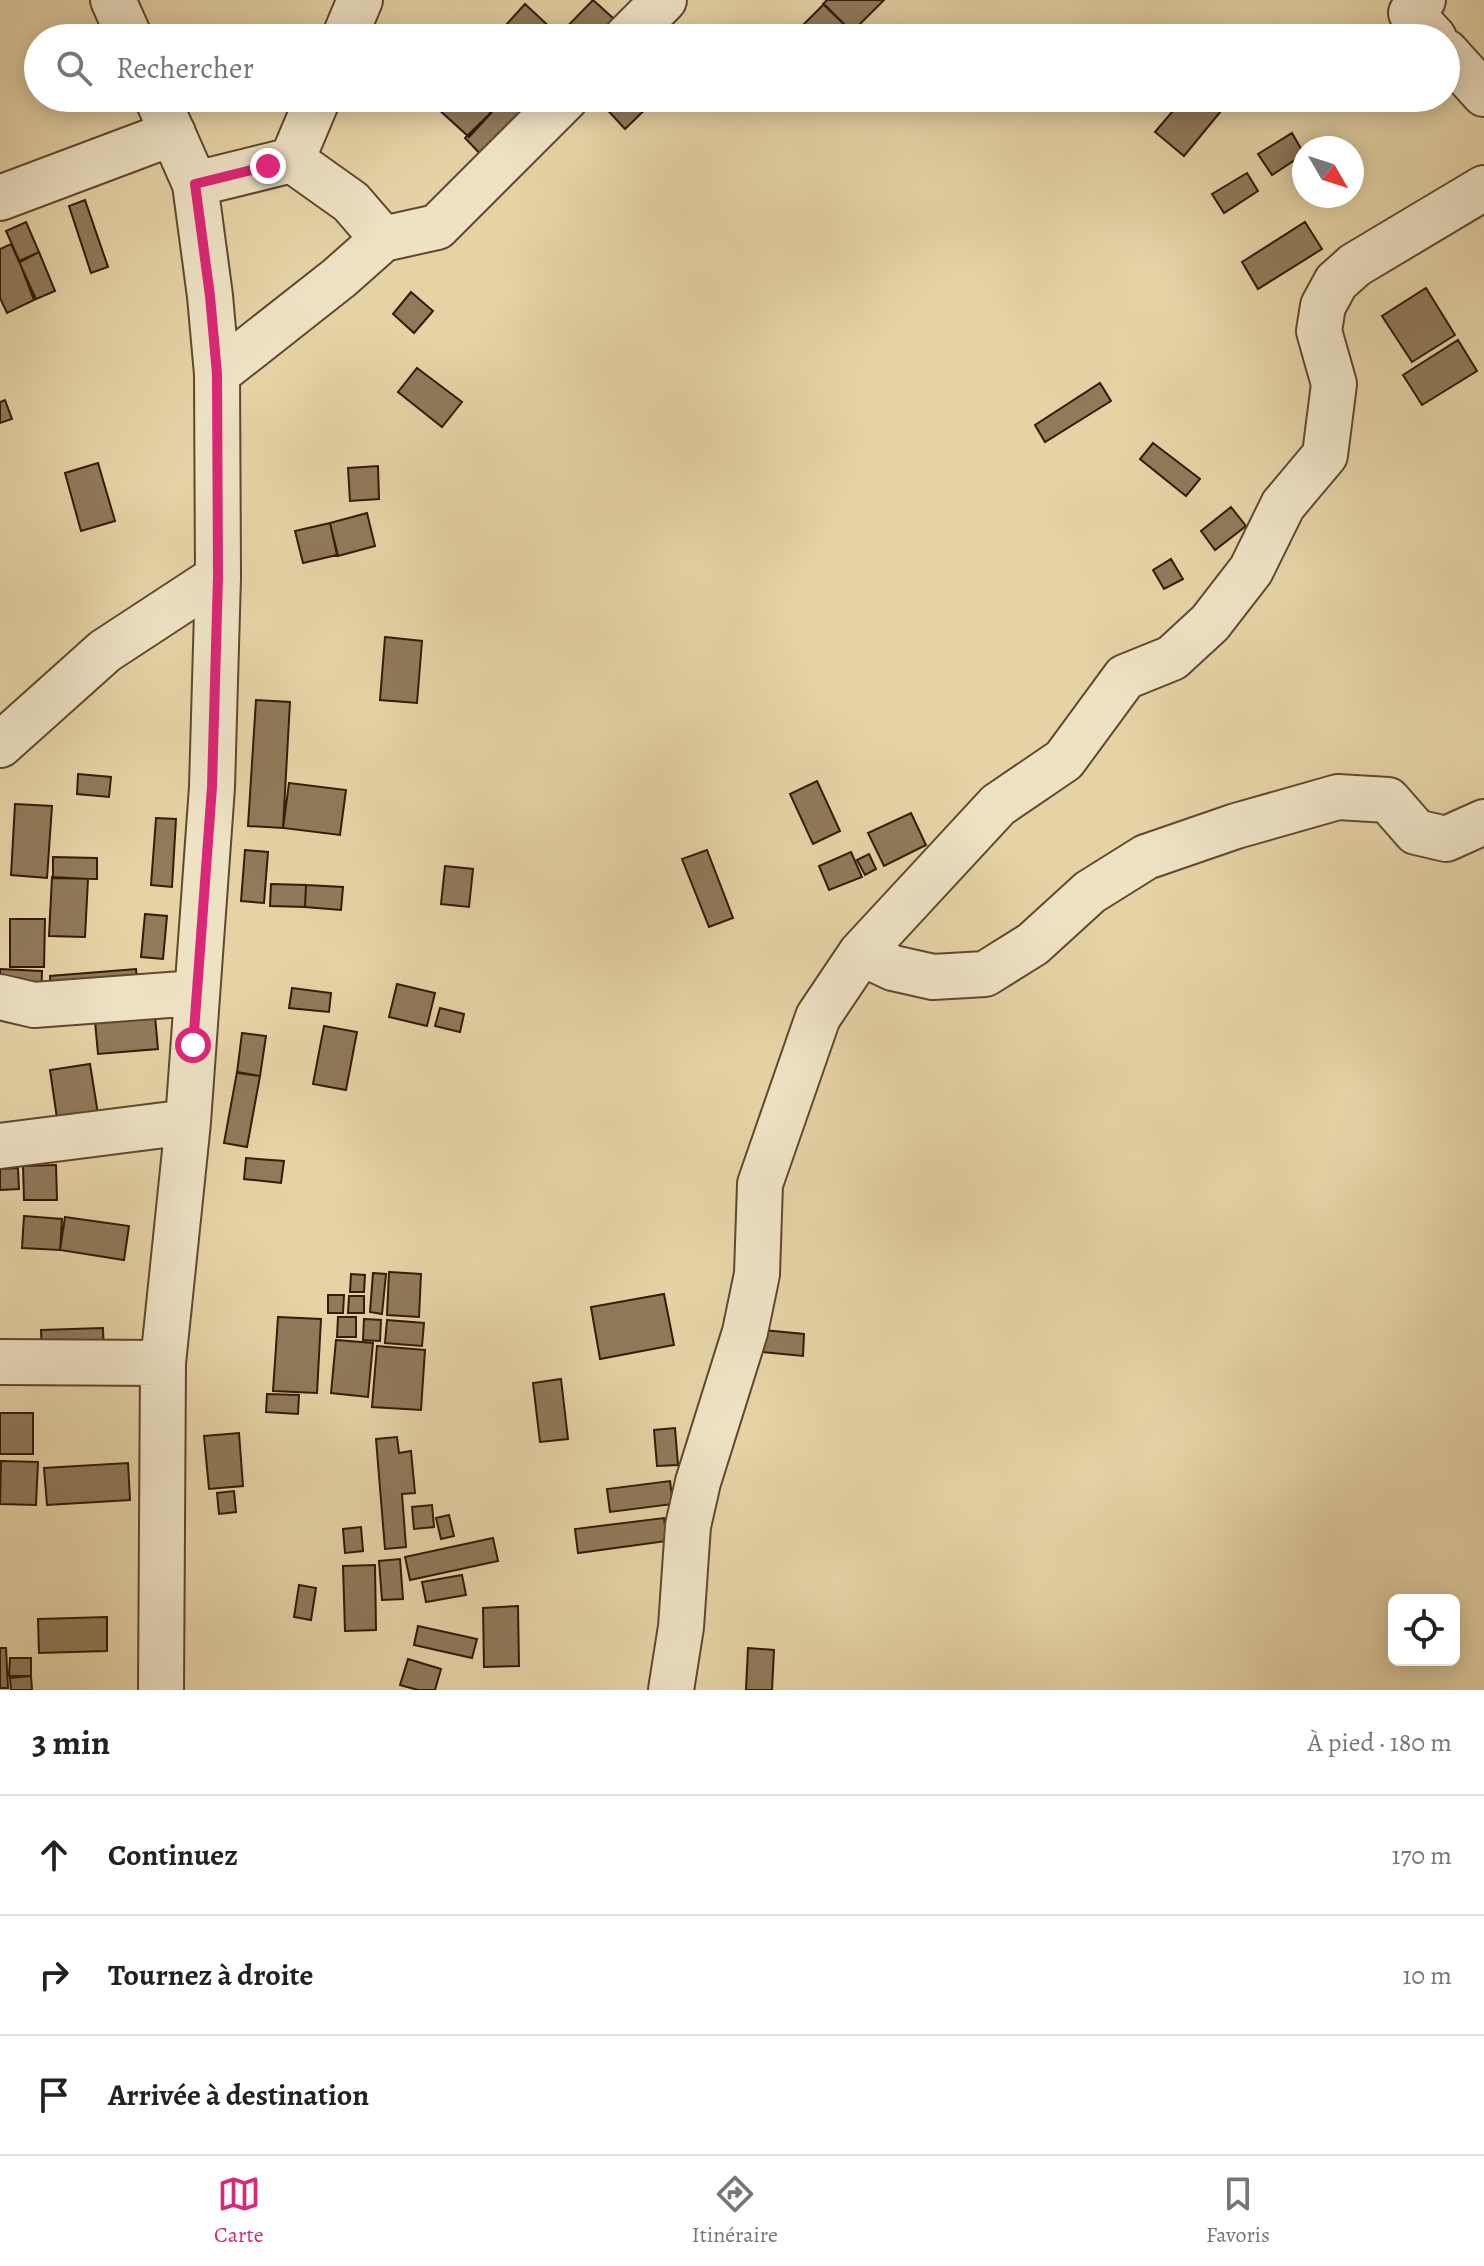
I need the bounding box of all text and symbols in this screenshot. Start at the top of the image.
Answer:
search box [24,24,1460,112]
icon: search [52,46,96,90]
text: Rechercher [116,48,254,88]
north arrow [1292,136,1364,208]
route end [250,148,286,184]
route start [175,1027,211,1063]
map controls [1388,1594,1460,1666]
button: locate [1388,1594,1460,1666]
text: 3 min [32,1719,110,1766]
text: À pied · 180 m [1307,1725,1452,1760]
icon: ahead [32,1833,76,1877]
text: Continuez [108,1835,238,1875]
text: 170 m [1392,1838,1452,1873]
icon: right [32,1953,76,1997]
text: Tournez à droite [108,1955,313,1995]
text: 10 m [1402,1958,1452,1993]
icon: arrive [32,2073,76,2117]
text: Arrivée à destination [108,2075,369,2115]
tab: Carte [214,2172,264,2250]
tab: Itinéraire [692,2172,778,2250]
tab: Favoris [1206,2172,1270,2250]

